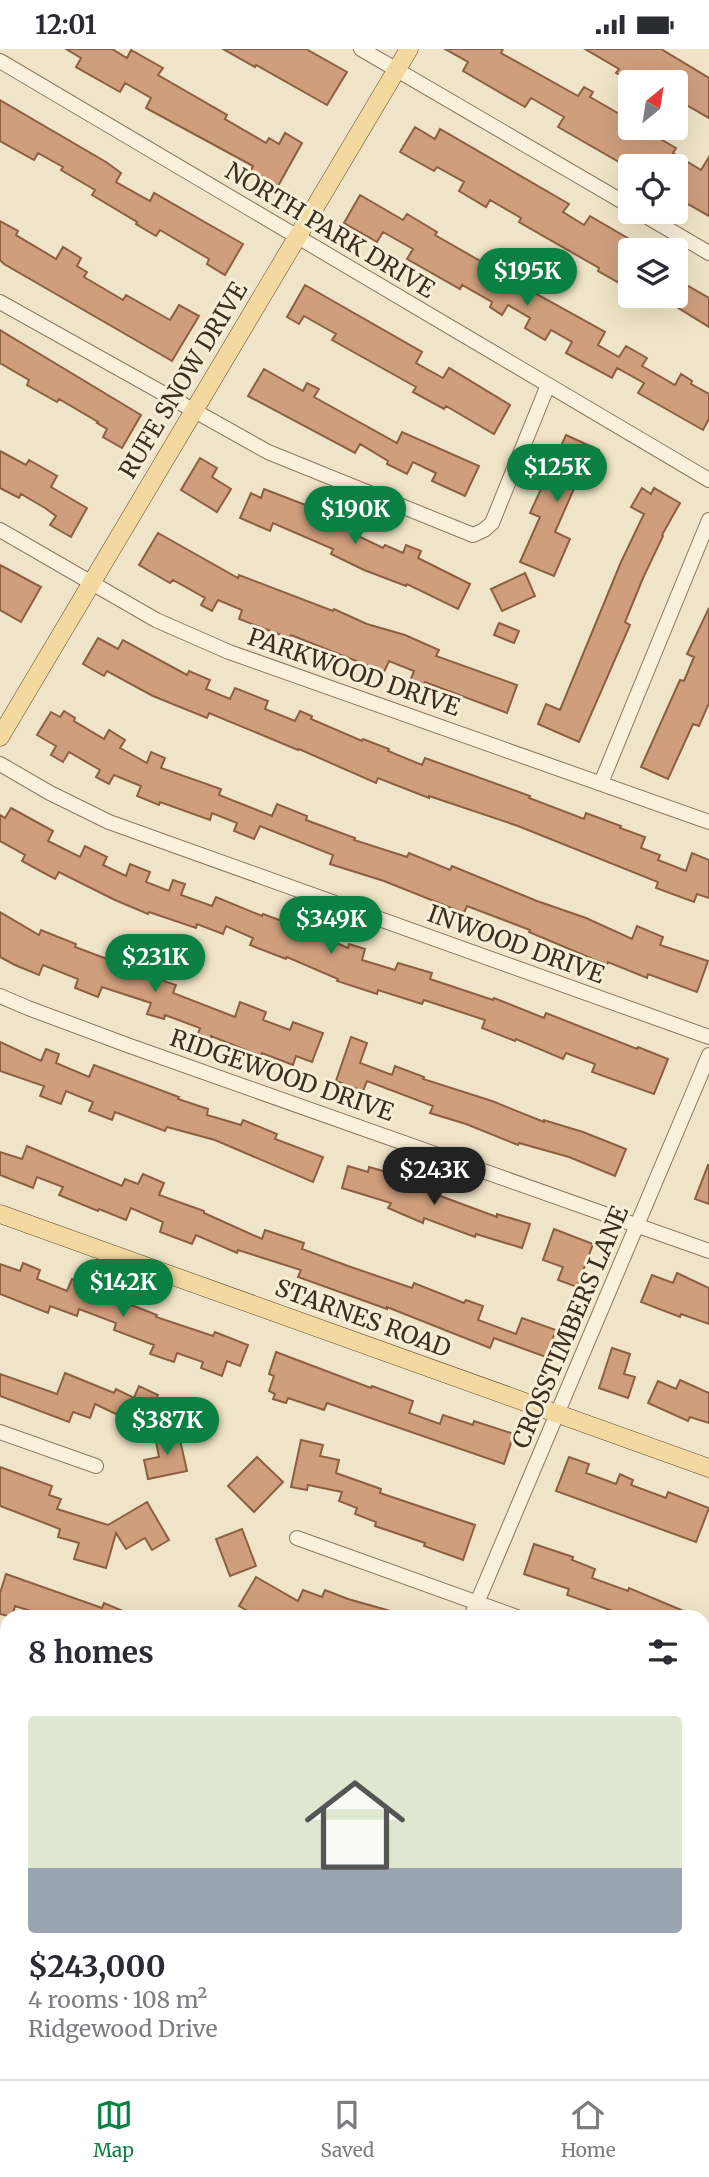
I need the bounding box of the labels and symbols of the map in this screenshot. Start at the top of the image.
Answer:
north arrow [618,70,688,140]
street label: NORTH PARK DRIVE [220,155,441,305]
pin: $195K [478,249,576,308]
street label: RUFE SNOW DRIVE [112,275,254,484]
pin: $125K [508,445,606,504]
pin: $190K [306,487,404,546]
street label: PARKWOOD DRIVE [244,621,465,723]
pin: $349K [282,897,380,956]
street label: INWOOD DRIVE [423,898,609,991]
pin: $231K [106,935,204,994]
street label: RIDGEWOOD DRIVE [166,1022,399,1128]
pin: $243K [385,1147,483,1207]
street label: CROSSTIMBERS LANE [505,1200,635,1453]
pin: $142K [74,1259,172,1319]
street label: STARNES ROAD [271,1272,455,1364]
pin: $387K [118,1397,216,1457]

